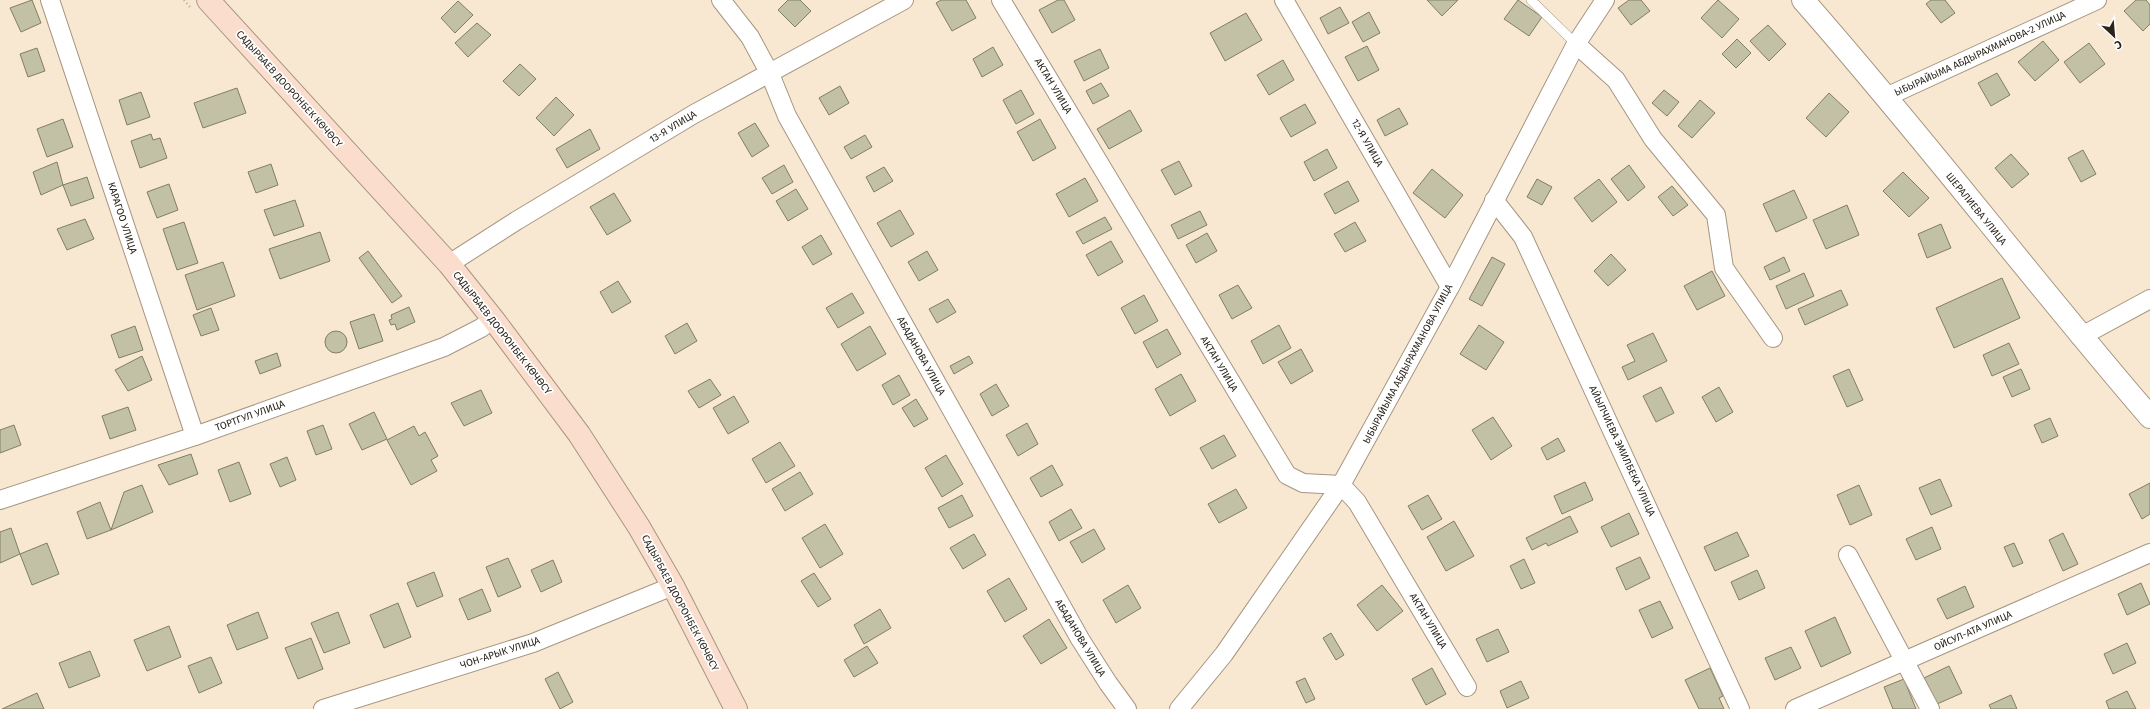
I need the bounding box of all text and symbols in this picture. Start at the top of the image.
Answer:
street label: ЫБЫРАЙЫМА АБДЫРАХМАНОВА-2 УЛИЦА [1892,8,2068,99]
north arrow [2094,16,2134,56]
street label: САДЫРБАЕВ ДООРОНБЕК КӨЧӨСҮ [233,28,345,150]
text: С [2112,37,2124,52]
street label: АКТАН УЛИЦА [1032,56,1074,116]
street label: 13-Я УЛИЦА [647,108,699,146]
street label: 12-Я УЛИЦА [1349,117,1386,169]
street label: ШЕРАЛИЕВА УЛИЦА [1943,170,2009,248]
street label: КАРАГОО УЛИЦА [105,181,139,256]
street label: САДЫРБАЕВ ДООРОНБЕК КӨЧӨСҮ [450,269,554,397]
street label: ЫБЫРАЙЫМА АБДЫРАХМАНОВА УЛИЦА [1360,281,1455,446]
street label: АБАДАНОВА УЛИЦА [894,315,948,398]
street label: АКТАН УЛИЦА [1198,334,1240,394]
street label: АЙЫЛЧИЕВА ЭМИЛБЕКА УЛИЦА [1586,383,1659,519]
street label: ТОРТГУЛ УЛИЦА [214,398,287,434]
street label: САДЫРБАЕВ ДООРОНБЕК КӨЧӨСҮ [639,533,721,674]
street label: АКТАН УЛИЦА [1407,591,1449,651]
street label: АБАДАНОВА УЛИЦА [1052,597,1108,679]
street label: ОЙСУЛ-АТА УЛИЦА [1932,607,2014,654]
street label: ЧОН-АРЫК УЛИЦА [459,634,542,672]

